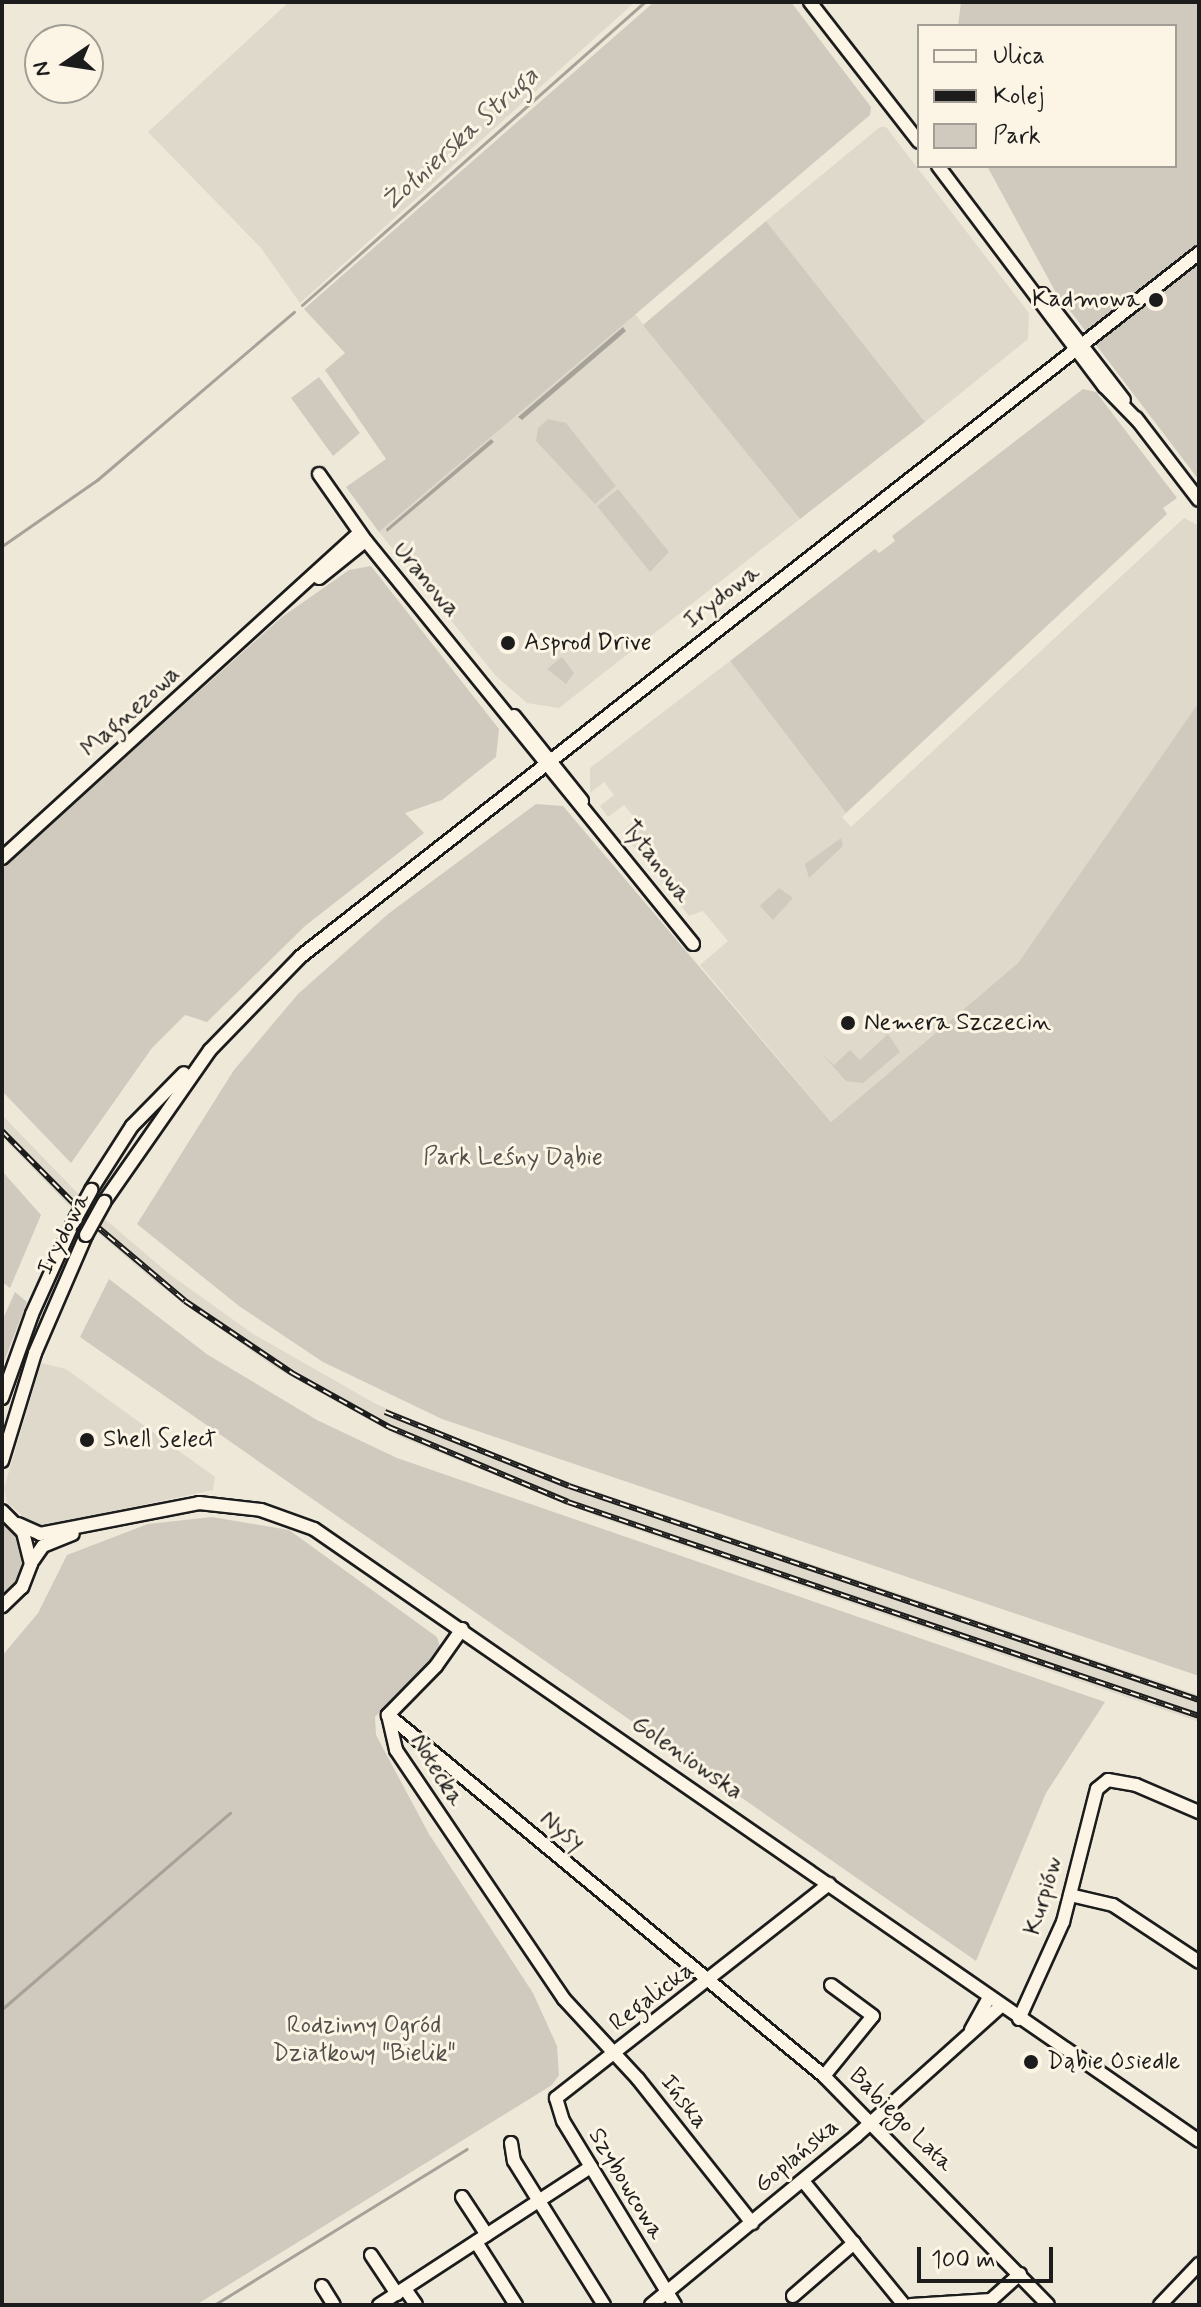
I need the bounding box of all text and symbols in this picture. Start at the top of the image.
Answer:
north arrow [24,24,104,104]
legend [917,24,1177,168]
text: Ulica [993,41,1045,72]
text: N [27,59,58,79]
water label: Żołnierska Struga [377,62,545,218]
text: Kolej [993,81,1044,112]
text: Park [993,121,1041,152]
place label: Kadmowa [1032,286,1140,314]
marker: Kadmowa [1147,291,1165,309]
street label: Uranowa [386,536,466,624]
street label: Irydowa [678,558,766,636]
place label: Asprod Drive [524,629,650,657]
marker: Asprod Drive [499,634,517,652]
street label: Magnezowa [76,660,186,764]
street label: Tytanowa [615,815,697,909]
place label: Nemera Szczecin [864,1009,1051,1037]
marker: Nemera Szczecin [839,1014,857,1032]
park label: Park Leśny Dąbie [424,1144,602,1172]
street label: Irydowa [31,1188,97,1280]
place label: Shell Select [103,1426,218,1454]
marker: Shell Select [78,1431,96,1449]
street label: Goleniowska [626,1709,748,1807]
street label: Notecka [404,1729,470,1811]
street label: Nysy [534,1804,590,1858]
street label: Kurpiów [1018,1853,1070,1939]
street label: Regalicka [604,1956,700,2038]
park label: Rodzinny Ogród Działkowy "Bielik" [272,2012,456,2068]
place label: Dąbie Osiedle [1047,2048,1183,2076]
marker: Dąbie Osiedle [1022,2053,1040,2071]
street label: Babiego Lata [843,2062,959,2178]
street label: Ińska [654,2069,714,2135]
street label: Goplańska [749,2112,845,2200]
street label: Szybowcowa [581,2123,671,2245]
scale bar [921,2231,1057,2281]
text: 100 m [931,2245,995,2276]

